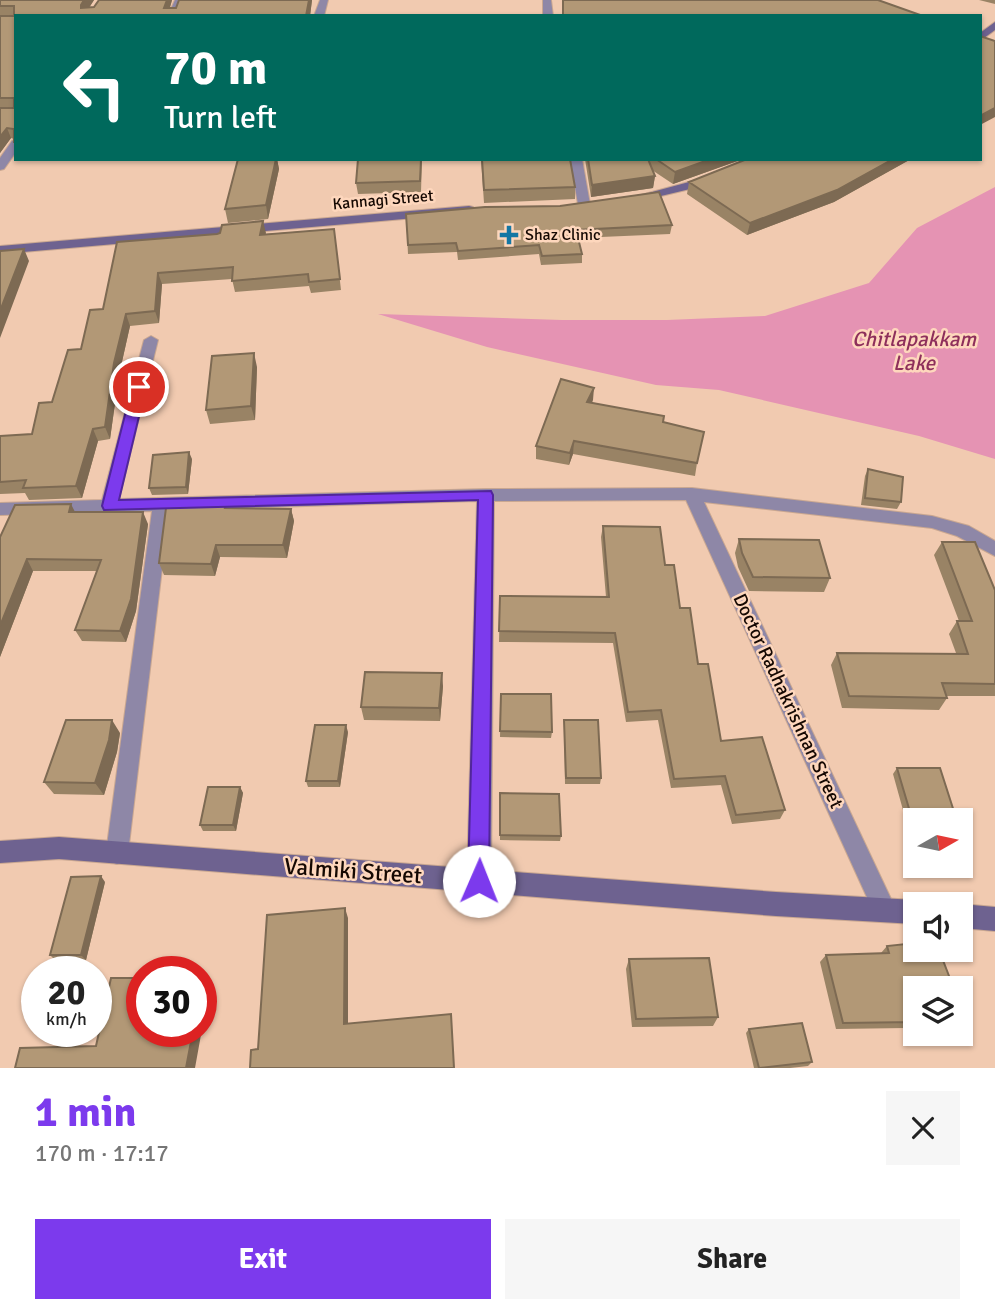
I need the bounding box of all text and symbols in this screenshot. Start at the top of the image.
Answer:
text: 70 m [164,38,267,98]
icon: left [49,42,140,133]
text: Turn left [164,98,277,137]
street label: Kannagi Street [332,186,435,214]
marker: Shaz Clinic [499,225,519,245]
place label: Shaz Clinic [525,225,601,245]
water label: Chitlapakkam Lake [852,326,977,376]
pin [109,357,169,417]
icon: arrive [120,368,158,406]
street label: Doctor Radhakrishnan Street [728,590,849,813]
north arrow [903,808,973,878]
map controls [903,808,973,1046]
position arrow [442,844,516,918]
street label: Valmiki Street [283,852,423,890]
button: sound [903,892,973,962]
speed limit sign: 30 [126,956,217,1047]
text: 20 [48,971,85,1014]
button: layers [903,976,973,1046]
text: km/h [46,1008,87,1030]
text: 1 min [35,1087,136,1138]
button: close [886,1091,960,1165]
text: 170 m · 17:17 [35,1139,169,1168]
button: Exit [35,1219,491,1299]
button: Share [505,1219,960,1299]

